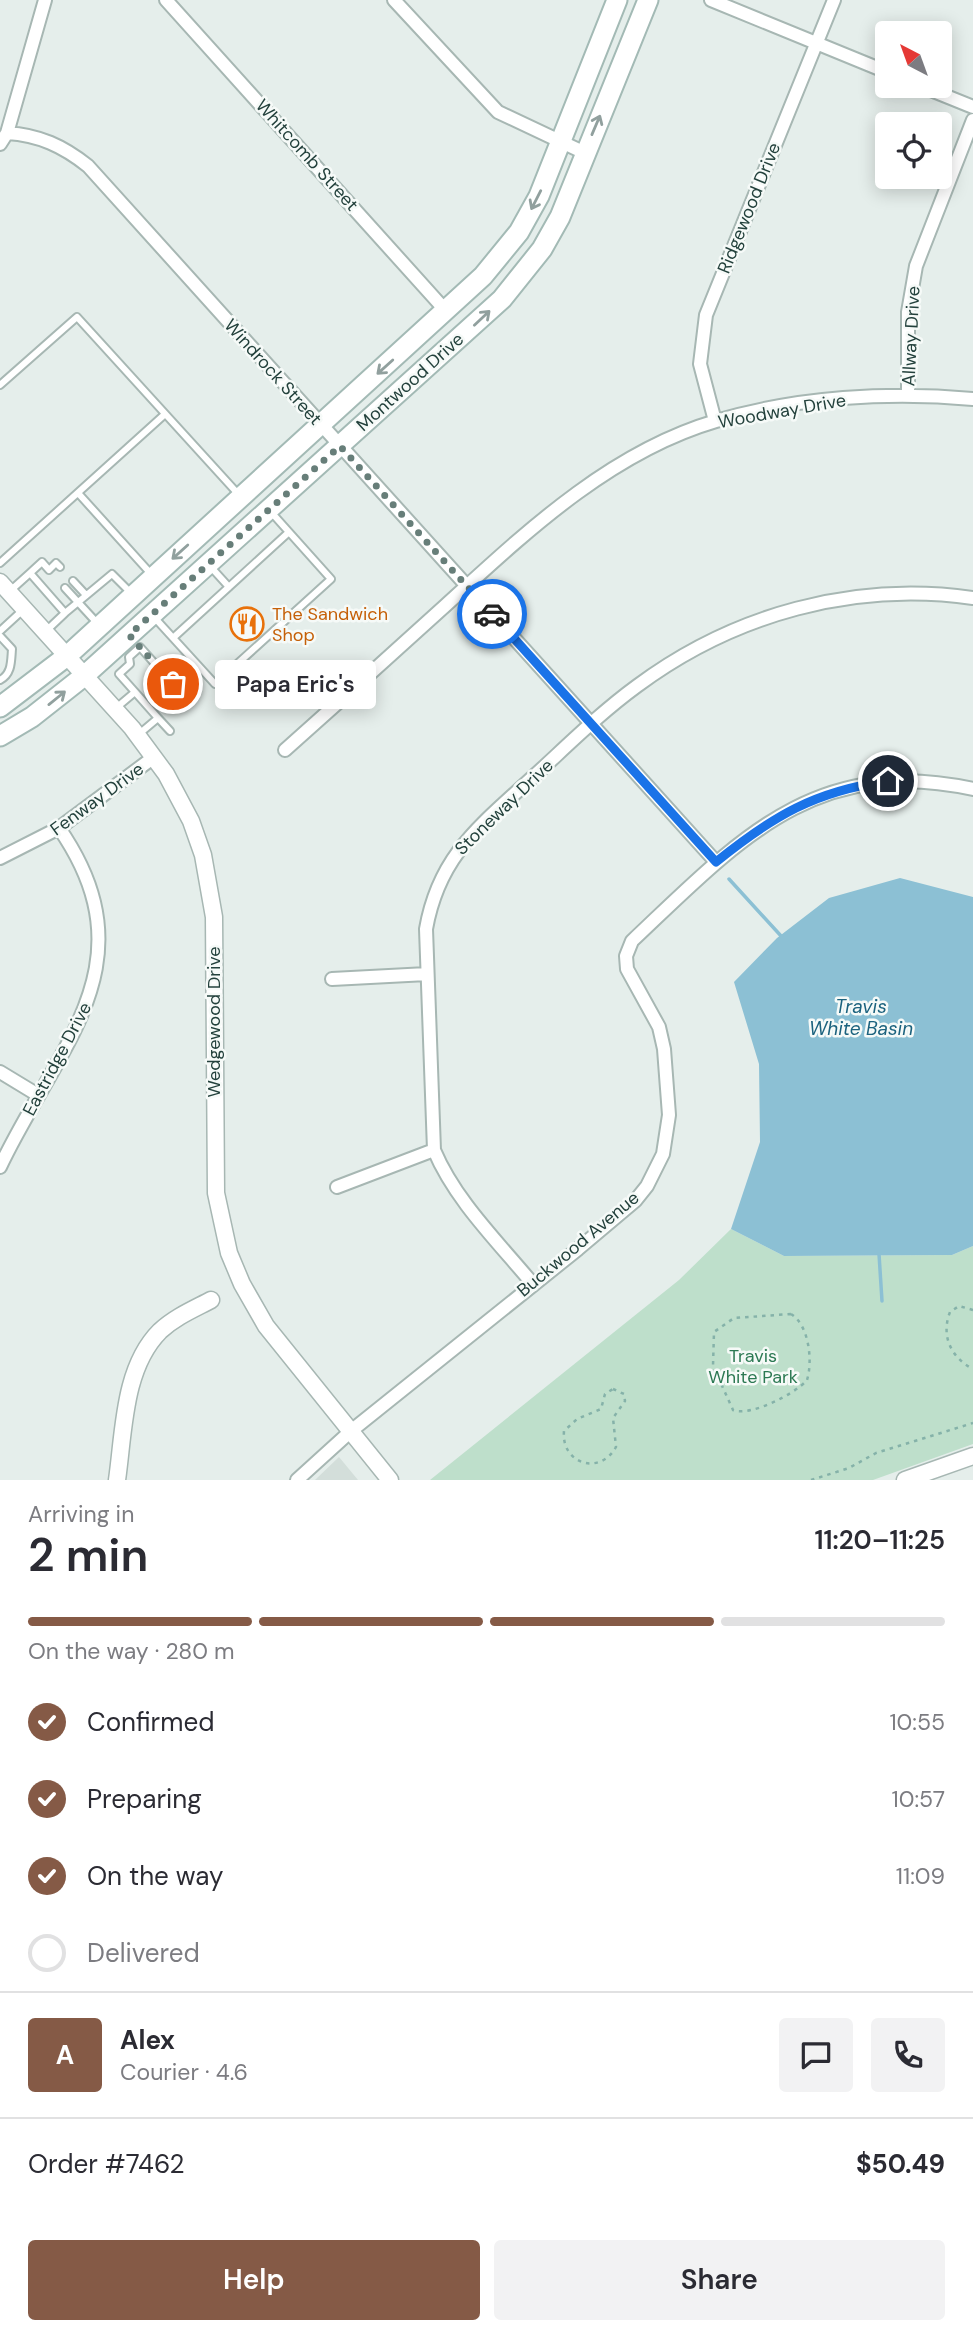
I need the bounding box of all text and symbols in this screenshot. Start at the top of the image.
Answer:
north arrow [875,21,952,98]
map controls [875,21,952,189]
street label: Whitcomb Street [250,94,364,216]
button: locate [875,112,952,189]
one-way arrow [591,115,604,136]
street label: Ridgewood Drive [712,139,786,277]
one-way arrow [529,189,543,209]
street label: Allway Drive [896,285,926,387]
one-way arrow [473,310,491,326]
street label: Windrock Street [219,314,327,430]
street label: Montwood Drive [351,327,469,437]
one-way arrow [376,359,394,375]
street label: Woodway Drive [716,388,848,434]
one-way arrow [172,544,189,561]
courier [457,579,527,649]
icon: car [473,595,511,633]
place label: The Sandwich Shop [272,602,388,647]
restaurant icon: The Sandwich Shop [228,605,266,643]
pin [143,654,203,714]
callout: Papa Eric's [215,660,376,708]
icon: bag [154,665,192,703]
text: Papa Eric's [236,669,355,699]
one-way arrow [47,691,65,706]
pin [858,751,918,811]
street label: Stoneway Drive [449,754,559,860]
street label: Fenway Drive [45,757,149,841]
icon: home [869,762,907,800]
street label: Wedgewood Drive [202,946,226,1098]
water label: Travis White Basin [809,994,913,1041]
street label: Eastridge Drive [17,998,97,1120]
street label: Buckwood Avenue [512,1186,644,1302]
park label: Travis White Park [708,1344,798,1389]
text: Arriving in [28,1499,134,1529]
text: 11:20–11:25 [814,1523,945,1557]
text: 2 min [28,1525,148,1585]
text: On the way · 280 m [28,1636,235,1666]
icon: check [28,1703,66,1741]
text: Confirmed [87,1705,214,1739]
text: 10:55 [889,1707,945,1737]
icon: check [28,1780,66,1818]
text: Preparing [87,1782,202,1816]
text: 10:57 [892,1784,945,1814]
icon: check [28,1857,66,1895]
text: On the way [87,1859,223,1893]
text: 11:09 [896,1861,945,1891]
text: Delivered [87,1936,200,1970]
button: chat [779,2018,853,2092]
button: phone [871,2018,945,2092]
text: Alex [120,2023,175,2057]
text: A [56,2038,74,2072]
text: Courier · 4.6 [120,2057,248,2087]
text: Order #7462 [28,2147,185,2181]
text: $50.49 [856,2147,945,2181]
button: Help [28,2240,480,2320]
button: Share [494,2240,945,2320]

